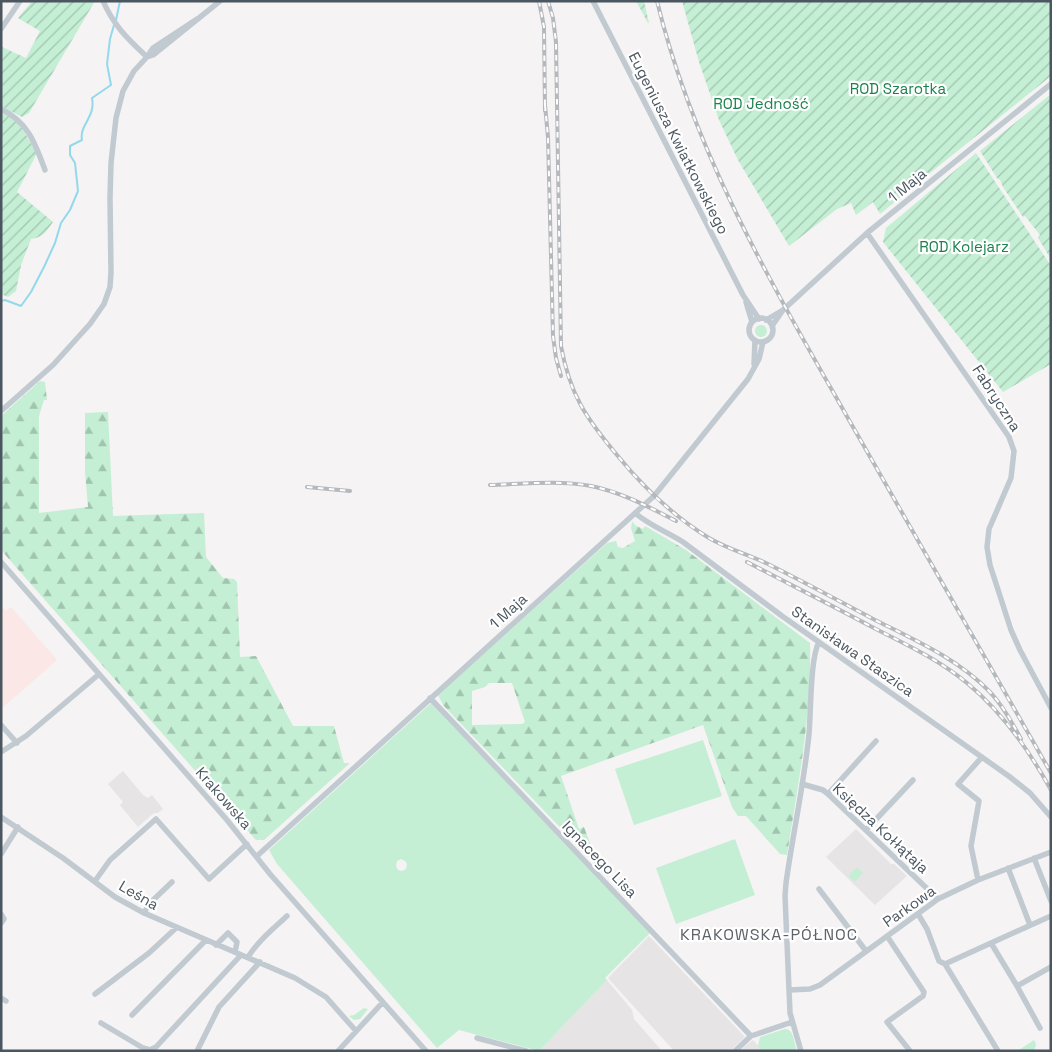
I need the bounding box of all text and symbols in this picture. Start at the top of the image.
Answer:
street label: Eugeniusza Kwiatkowskiego [625,49,733,237]
park label: ROD Szarotka [850,79,947,98]
park label: ROD Jedność [713,94,809,113]
street label: 1 Maja [884,164,930,206]
park label: ROD Kolejarz [919,237,1009,256]
street label: Fabryczna [968,361,1026,435]
street label: 1 Maja [485,589,531,633]
street label: Stanisława Staszica [788,602,918,701]
street label: Krakowska [192,763,256,833]
street label: Księdza Kołłątaja [829,779,933,878]
street label: Ignacego Lisa [558,816,642,902]
street label: Leśna [116,876,163,914]
street label: Parkowa [879,881,940,931]
district label: KRAKOWSKA-PÓŁNOC [680,924,858,945]

